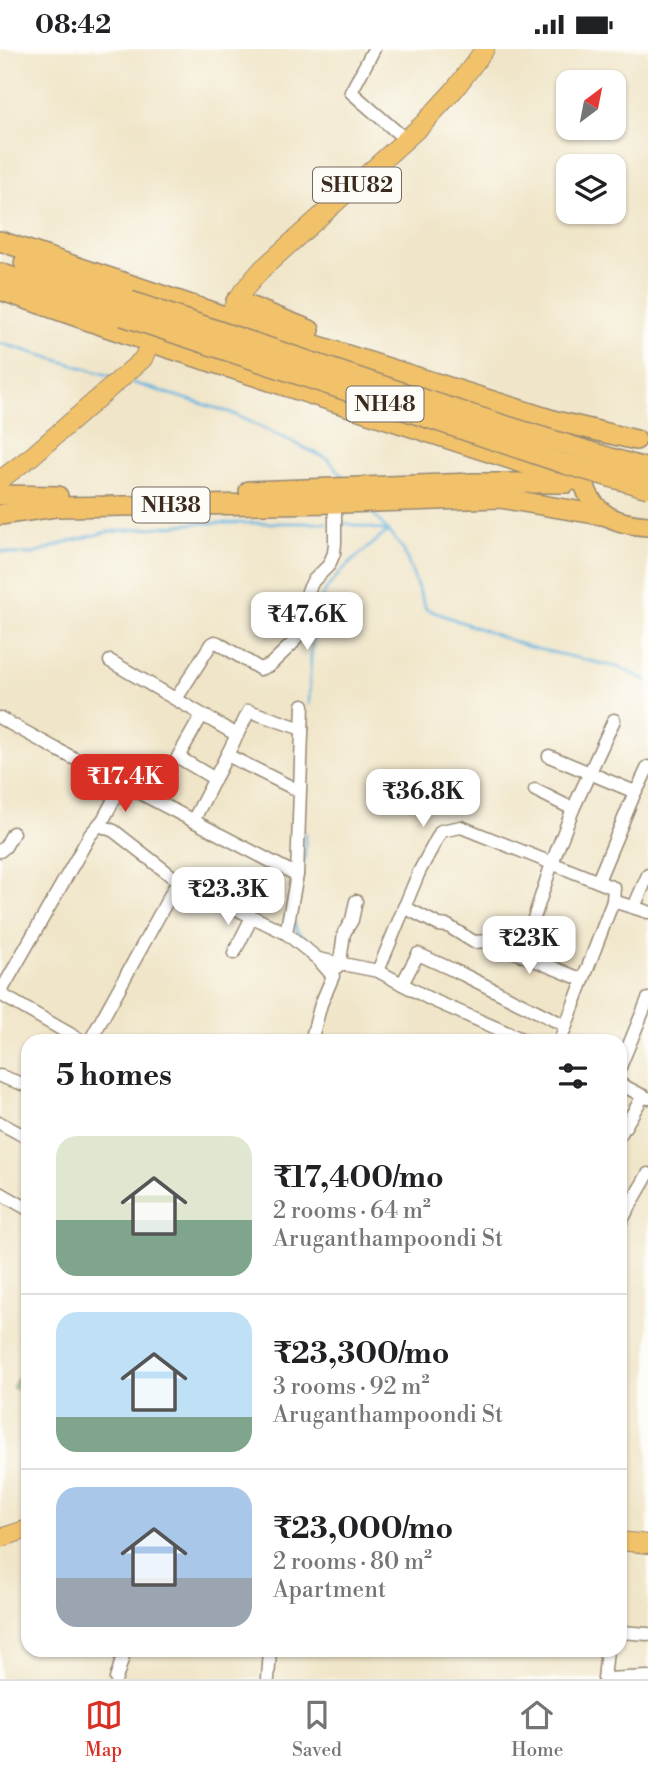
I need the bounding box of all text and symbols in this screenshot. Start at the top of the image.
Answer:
text: 08:42 [35,9,111,41]
north arrow [556,70,626,140]
map controls [556,70,626,224]
button: layers [556,154,626,224]
road number: SHU82 [313,167,401,203]
road number: NH48 [346,387,424,421]
road number: NH38 [132,487,210,523]
pin: ₹47.6K [250,593,364,652]
text: ₹47.6K [267,601,347,629]
pin: ₹17.4K [68,755,182,814]
text: ₹17.4K [87,763,163,791]
pin: ₹36.8K [366,769,480,829]
text: ₹36.8K [382,778,464,806]
pin: ₹23.3K [171,867,285,927]
text: ₹23.3K [188,876,268,904]
pin: ₹23K [488,916,570,976]
text: ₹23K [499,925,559,953]
text: 5 homes [56,1057,172,1095]
icon: filters [554,1057,592,1095]
text: ₹17,400/mo [273,1159,444,1197]
icon: home [112,1164,196,1248]
text: 2 rooms · 64 m² [273,1197,431,1225]
text: Aruganthampoondi St [273,1225,503,1253]
text: ₹23,300/mo [273,1335,450,1373]
icon: home [112,1340,196,1424]
text: 3 rooms · 92 m² [273,1373,429,1401]
text: Aruganthampoondi St [273,1401,503,1429]
text: ₹23,000/mo [273,1510,453,1548]
icon: home [112,1515,196,1599]
text: 2 rooms · 80 m² [273,1548,432,1576]
text: Apartment [273,1576,386,1604]
tab: Map [85,1696,123,1762]
tab: Saved [292,1696,342,1762]
tab: Home [511,1696,563,1762]

